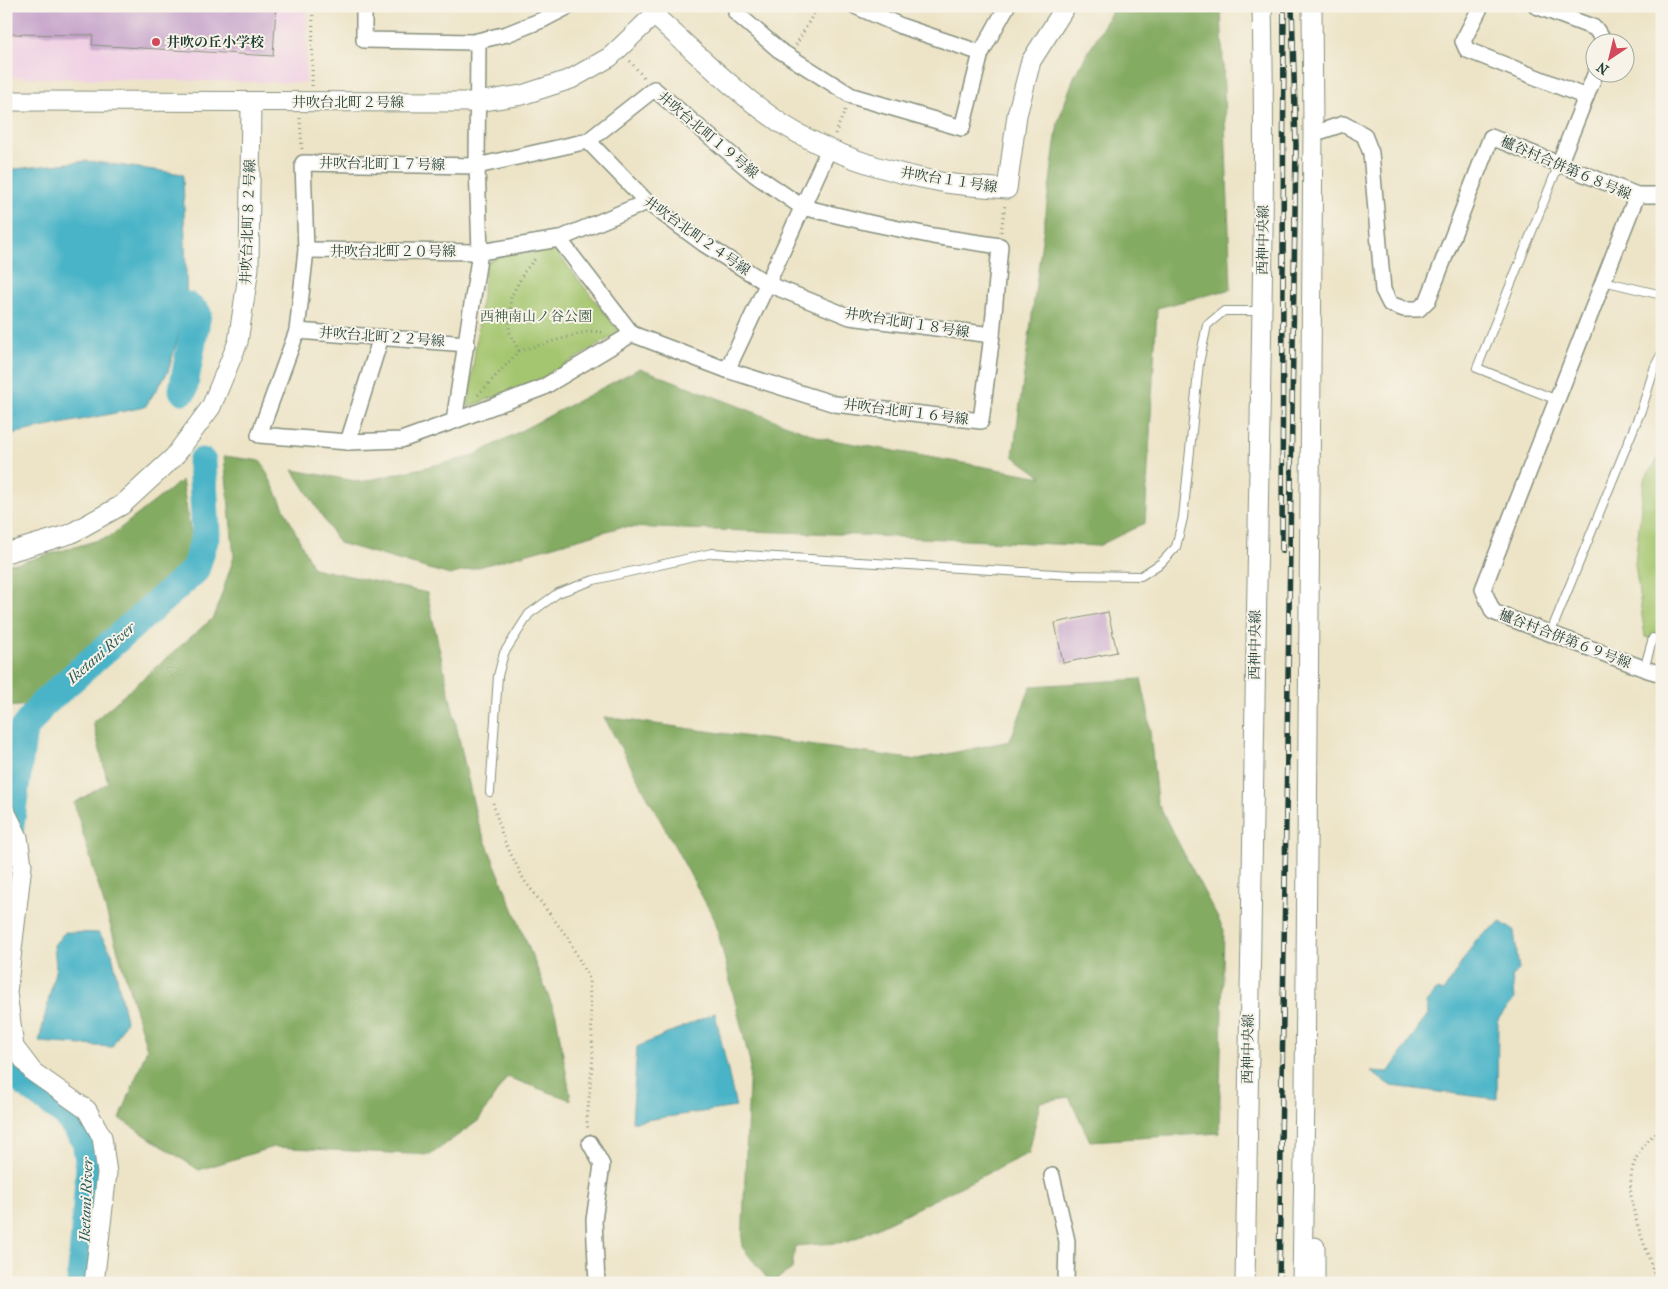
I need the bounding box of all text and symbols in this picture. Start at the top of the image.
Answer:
north arrow [1586,32,1636,82]
place label: 井吹の丘小学校 [166,34,264,51]
marker: 井吹の丘小学校 [150,36,162,48]
text: N [1593,58,1612,78]
street label: 井吹台北町１９号線 [654,88,762,182]
street label: 井吹台北町２号線 [292,94,404,111]
street label: 櫨谷村合併第６８号線 [1498,133,1634,203]
street label: 井吹台北町１７号線 [319,154,445,174]
street label: 井吹台北町８２号線 [237,159,259,285]
street label: 井吹台１１号線 [899,164,999,196]
street label: 井吹台北町２４号線 [641,193,753,279]
street label: 西神中央線 [1254,205,1272,275]
street label: 井吹台北町２０号線 [330,243,456,260]
street label: 井吹台北町１８号線 [843,305,971,341]
park label: 西神南山ノ谷公園 [480,308,592,325]
street label: 井吹台北町２２号線 [319,324,445,350]
street label: 井吹台北町１６号線 [842,396,970,428]
street label: 櫨谷村合併第６９号線 [1497,606,1633,672]
street label: 西神中央線 [1246,610,1264,680]
water label: Iketani River [63,618,140,688]
street label: 西神中央線 [1239,1014,1257,1084]
water label: Iketani River [76,1156,97,1243]

